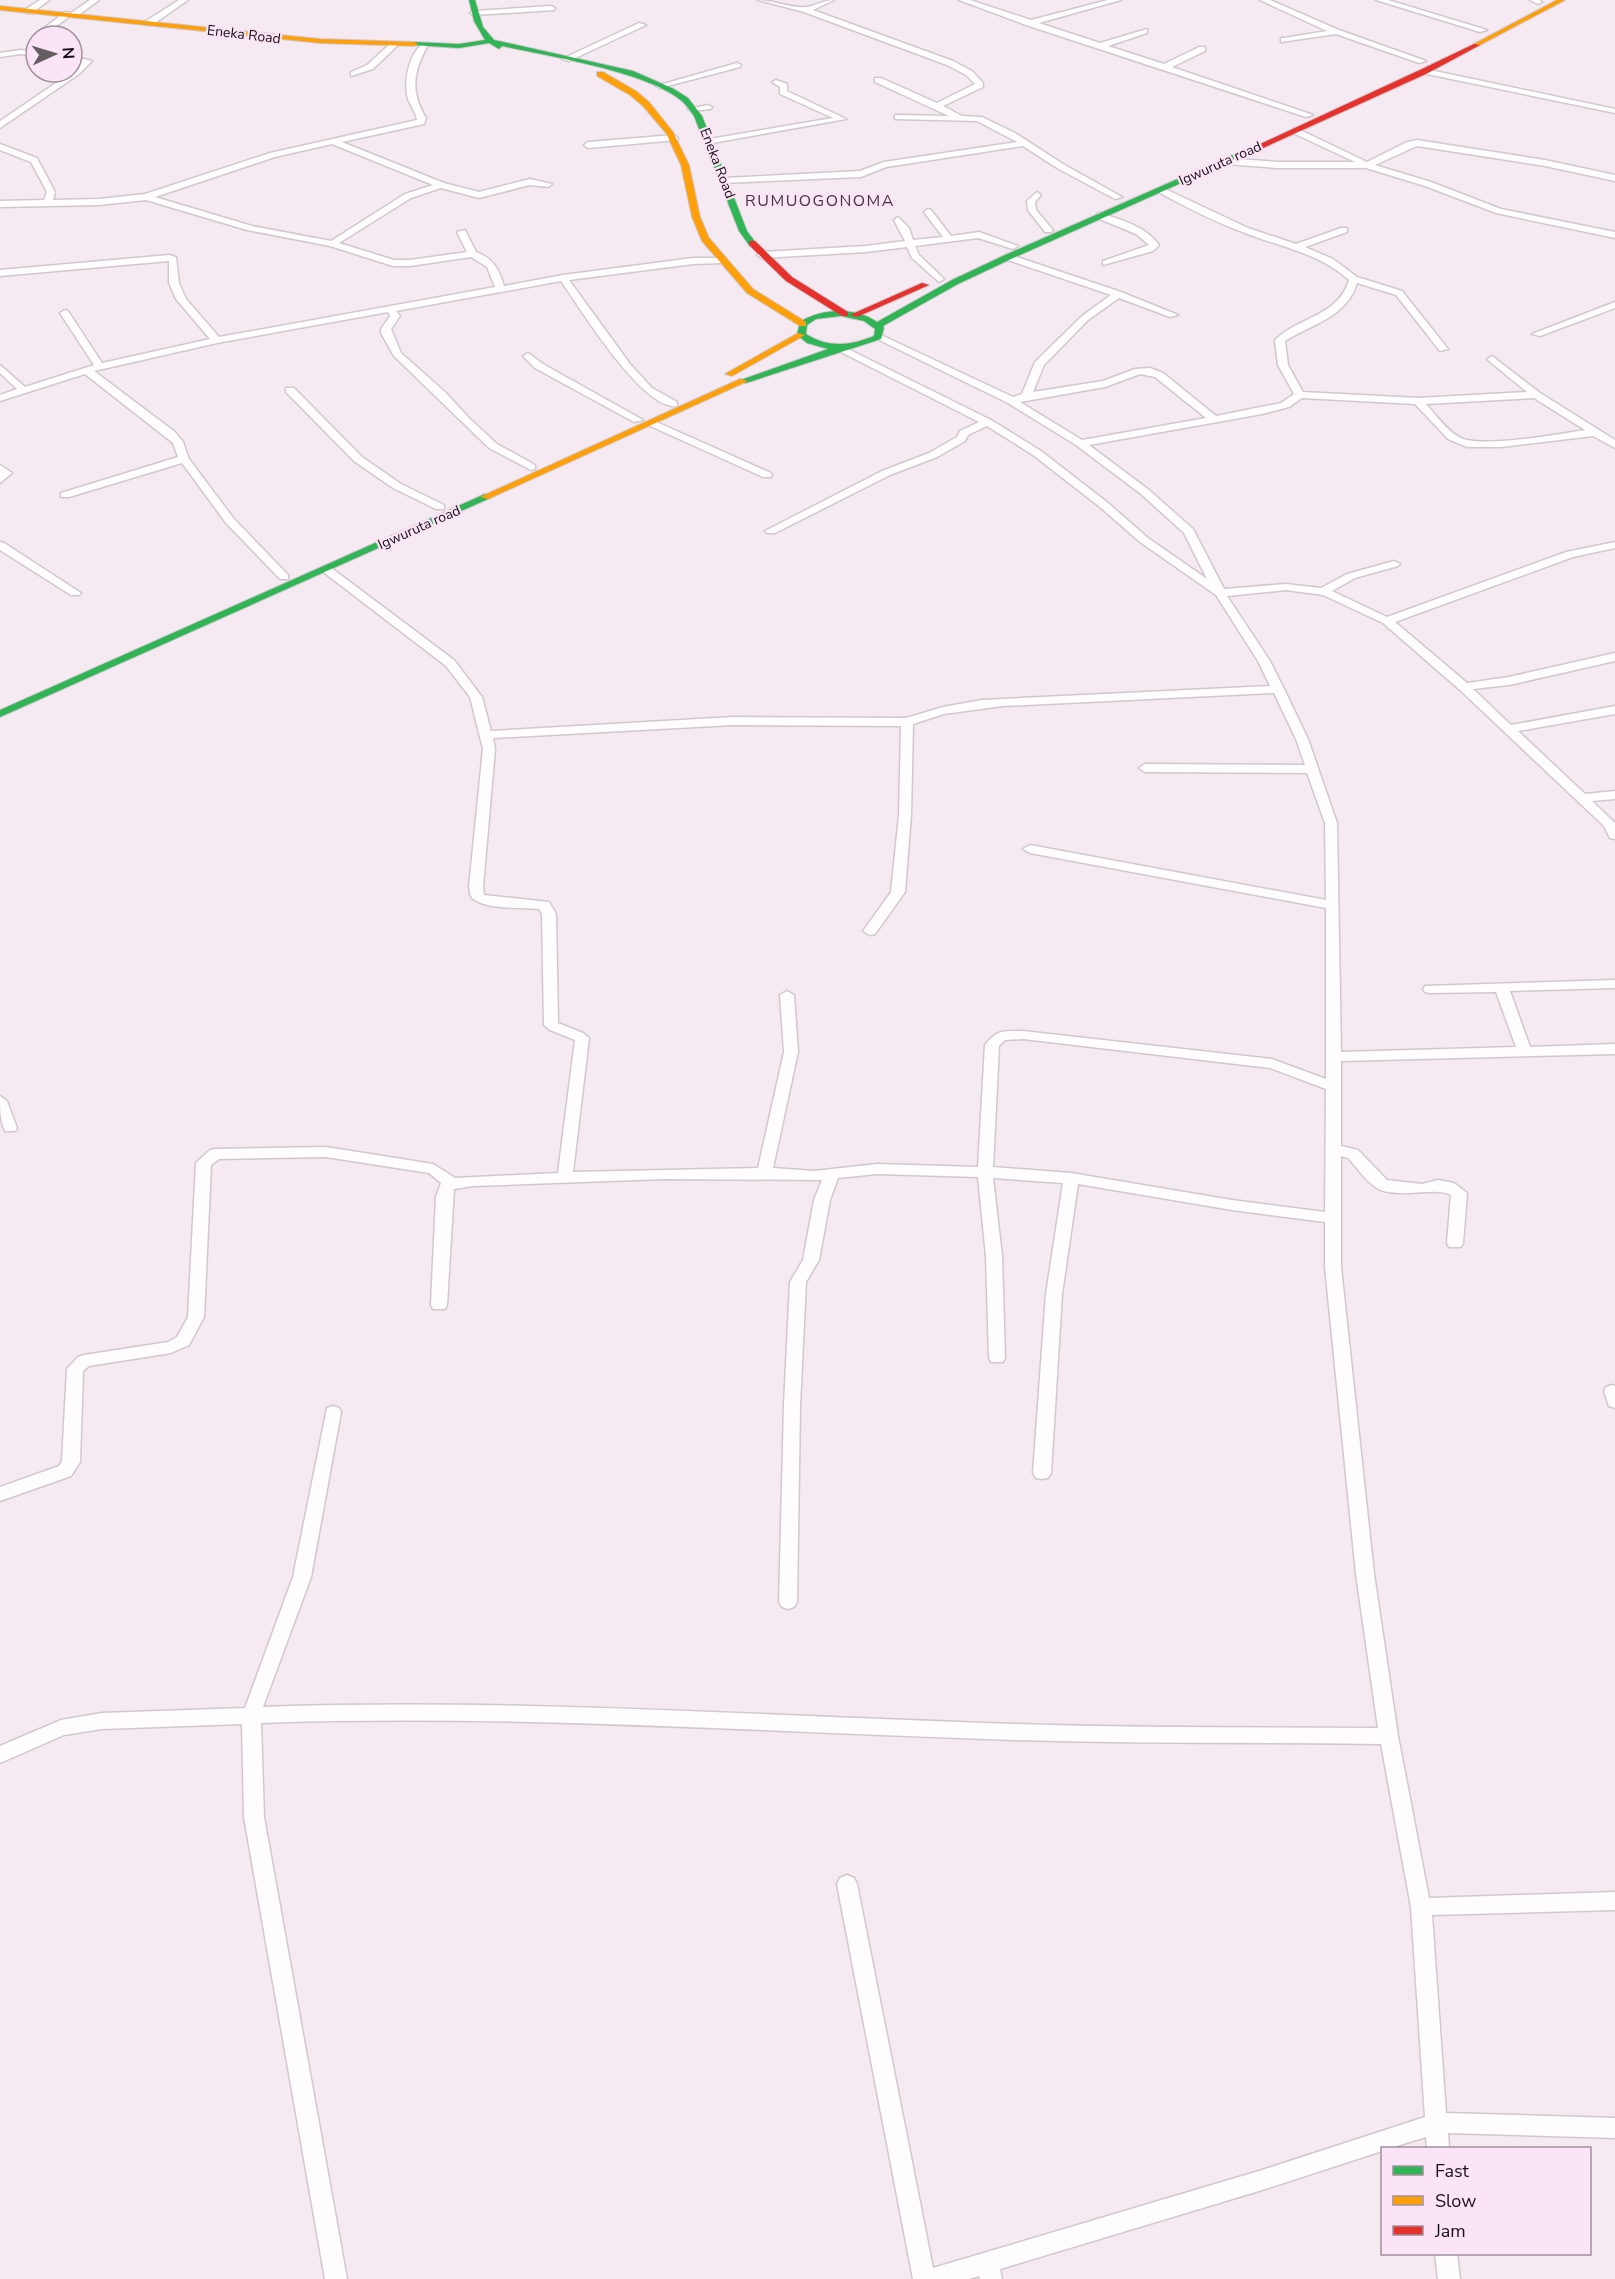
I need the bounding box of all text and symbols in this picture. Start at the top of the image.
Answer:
street label: Eneka Road [206,21,282,48]
north arrow [24,24,84,84]
text: N [57,46,79,60]
street label: Eneka Road [695,125,740,201]
street label: Igwuruta road [1176,137,1264,190]
district label: RUMUOGONOMA [745,190,895,212]
street label: Igwuruta road [375,501,463,554]
legend [1381,2147,1591,2255]
text: Fast [1435,2159,1470,2183]
text: Slow [1435,2189,1476,2213]
text: Jam [1434,2219,1466,2243]

